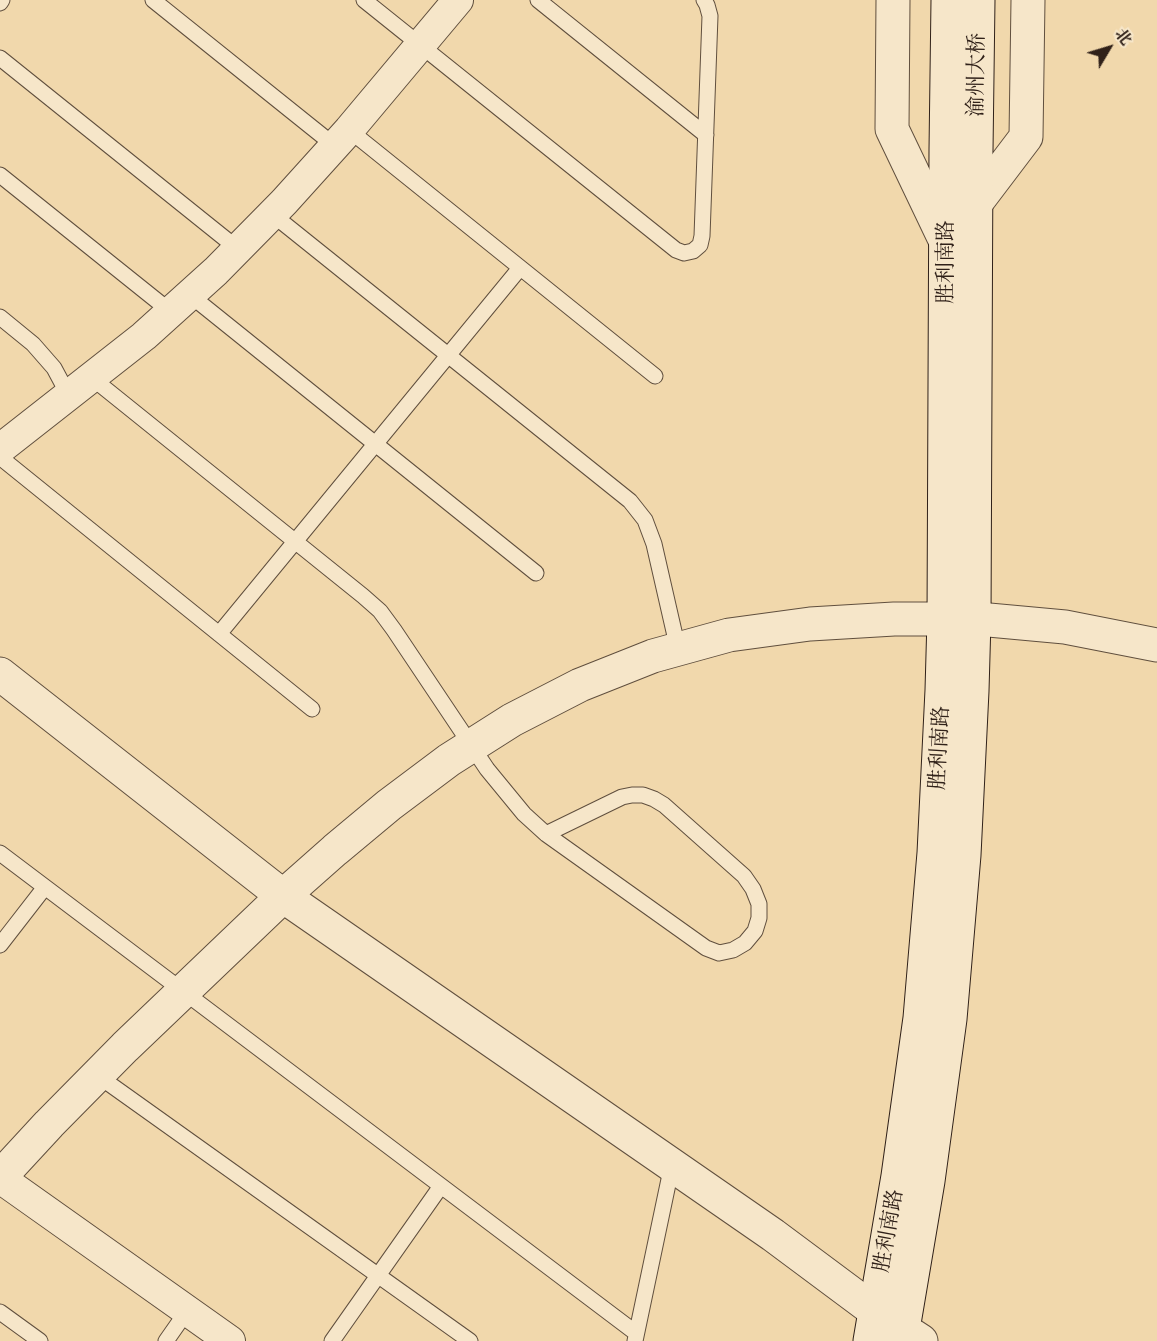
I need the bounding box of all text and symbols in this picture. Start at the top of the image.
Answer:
north arrow [1079,18,1139,78]
text: 北 [1110,24,1137,49]
street label: 渝州大桥 [964,33,990,117]
street label: 胜利南路 [933,220,959,304]
street label: 胜利南路 [925,705,955,791]
street label: 胜利南路 [869,1187,909,1275]

